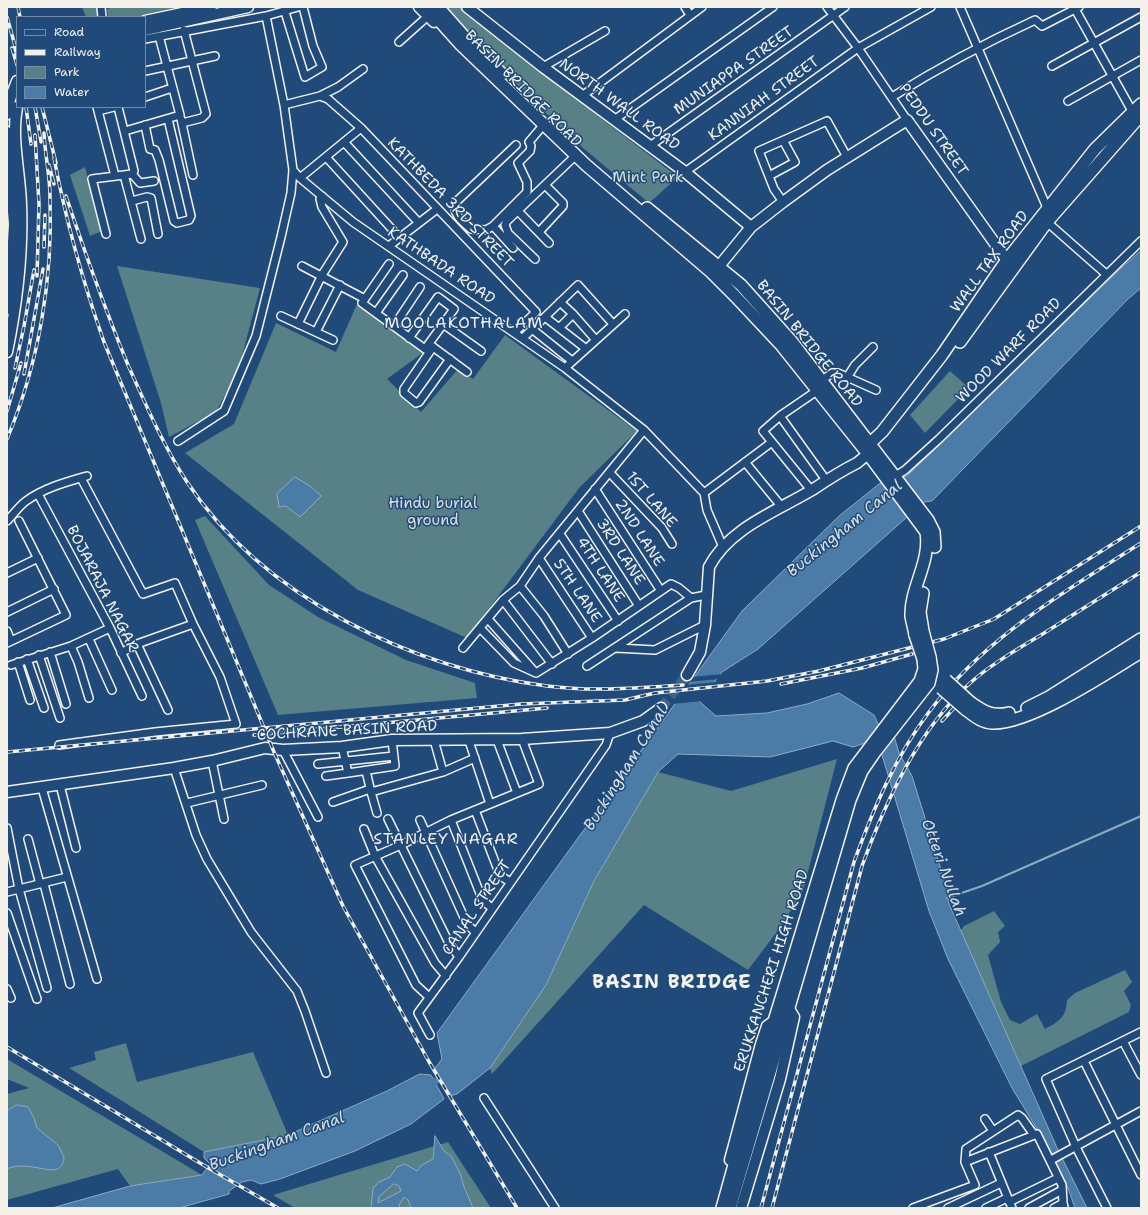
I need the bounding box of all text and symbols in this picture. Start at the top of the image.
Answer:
legend [16,16,146,108]
street label: MUNIAPPA STREET [671,23,797,119]
text: Road [54,24,84,40]
street label: BASIN BRIDGE ROAD [461,27,585,151]
text: Railway [54,44,101,60]
street label: KANNIAH STREET [705,53,823,145]
street label: NORTH WALL ROAD [555,55,683,155]
text: Park [54,64,80,80]
street label: PEDDU STREET [895,80,971,180]
text: Water [54,84,89,100]
street label: KATHBEDA 3RD STREET [383,134,517,272]
park label: Mint Park [612,169,684,187]
street label: WALL TAX ROAD [947,208,1033,316]
street label: KATHBADA ROAD [384,223,498,309]
street label: BASIN BRIDGE ROAD [752,277,866,411]
street label: WOOD WARF ROAD [953,295,1065,407]
district label: MOOLAKOTHALAM [384,314,544,334]
street label: 1ST LANE [622,468,680,532]
water label: Buckingham Canal [783,477,907,581]
park label: Hindu burial ground [389,495,477,530]
street label: 2ND LANE [611,496,667,570]
street label: 3RD LANE [592,515,648,589]
street label: BOJARAJA NAGAR [62,523,142,655]
street label: 4TH LANE [572,534,628,606]
street label: 5TH LANE [549,556,605,626]
water label: Buckingham Canal [580,703,672,835]
street label: COCHRANE BASIN ROAD [256,717,438,745]
water label: Otteri Nullah [916,817,970,919]
district label: STANLEY NAGAR [373,830,519,850]
street label: CANAL STREET [439,857,515,959]
street label: ERUKKANCHERI HIGH ROAD [731,868,813,1074]
district label: BASIN BRIDGE [592,972,752,994]
water label: Buckingham Canal [207,1109,347,1175]

